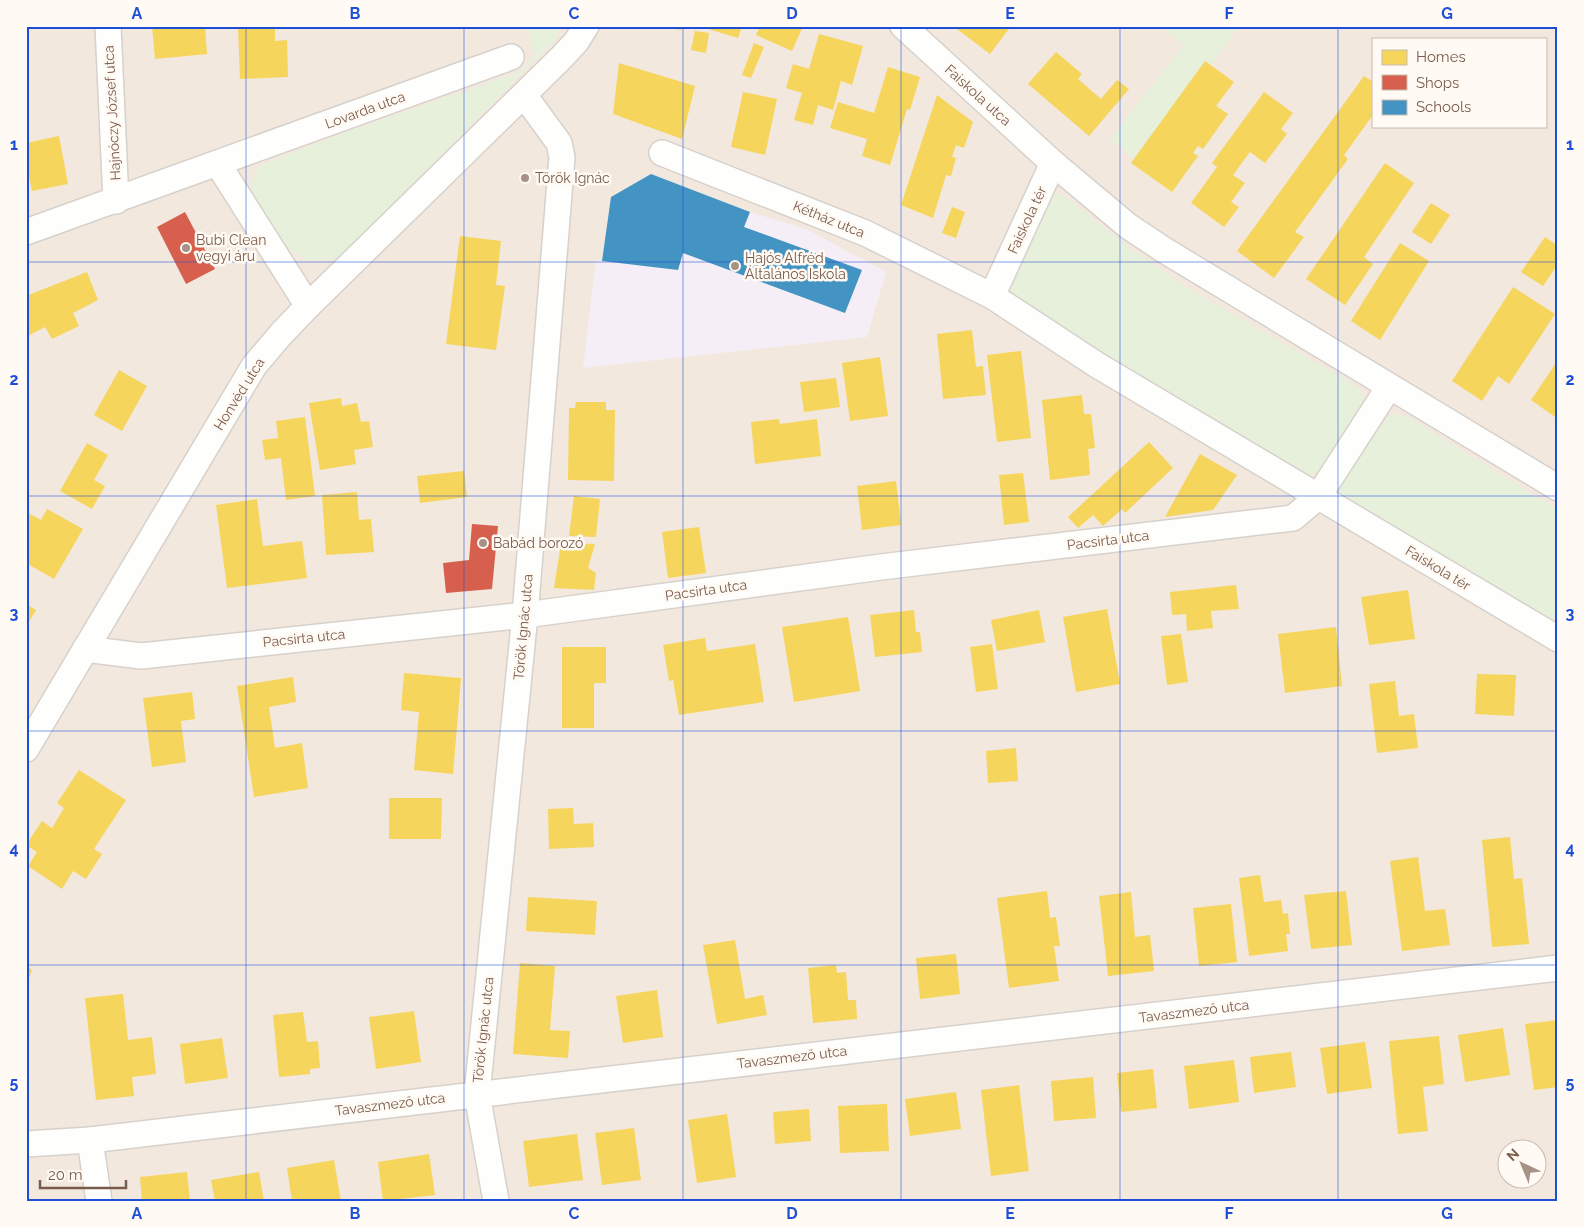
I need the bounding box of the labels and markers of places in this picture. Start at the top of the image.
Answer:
place label: Török Ignác [535,170,610,186]
marker: Török Ignác [519,172,531,184]
place label: Bubi Clean vegyi áru [196,232,266,264]
marker: Bubi Clean vegyi áru [180,242,192,254]
place label: Hajós Alfréd Általános Iskola [745,250,846,282]
marker: Hajós Alfréd Általános Iskola [729,260,741,272]
place label: Babád borozó [493,535,583,551]
marker: Babád borozó [477,537,489,549]

